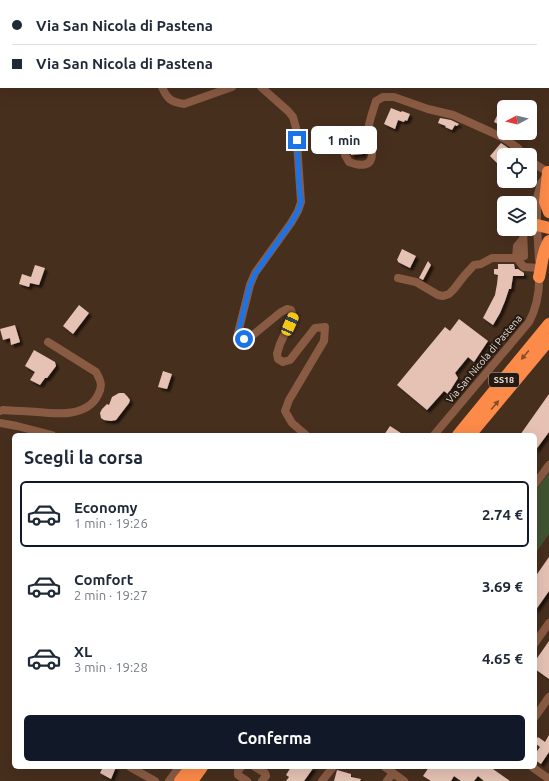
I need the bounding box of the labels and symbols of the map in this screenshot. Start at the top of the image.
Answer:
north arrow [497,100,537,140]
callout: 1 min [311,126,377,154]
route end [288,131,306,149]
car [280,311,300,337]
street label: Via San Nicola di Pastena [444,313,524,405]
route start [235,330,253,348]
one-way arrow [520,349,529,360]
road number: SS18 [489,373,519,387]
one-way arrow [491,400,500,410]

